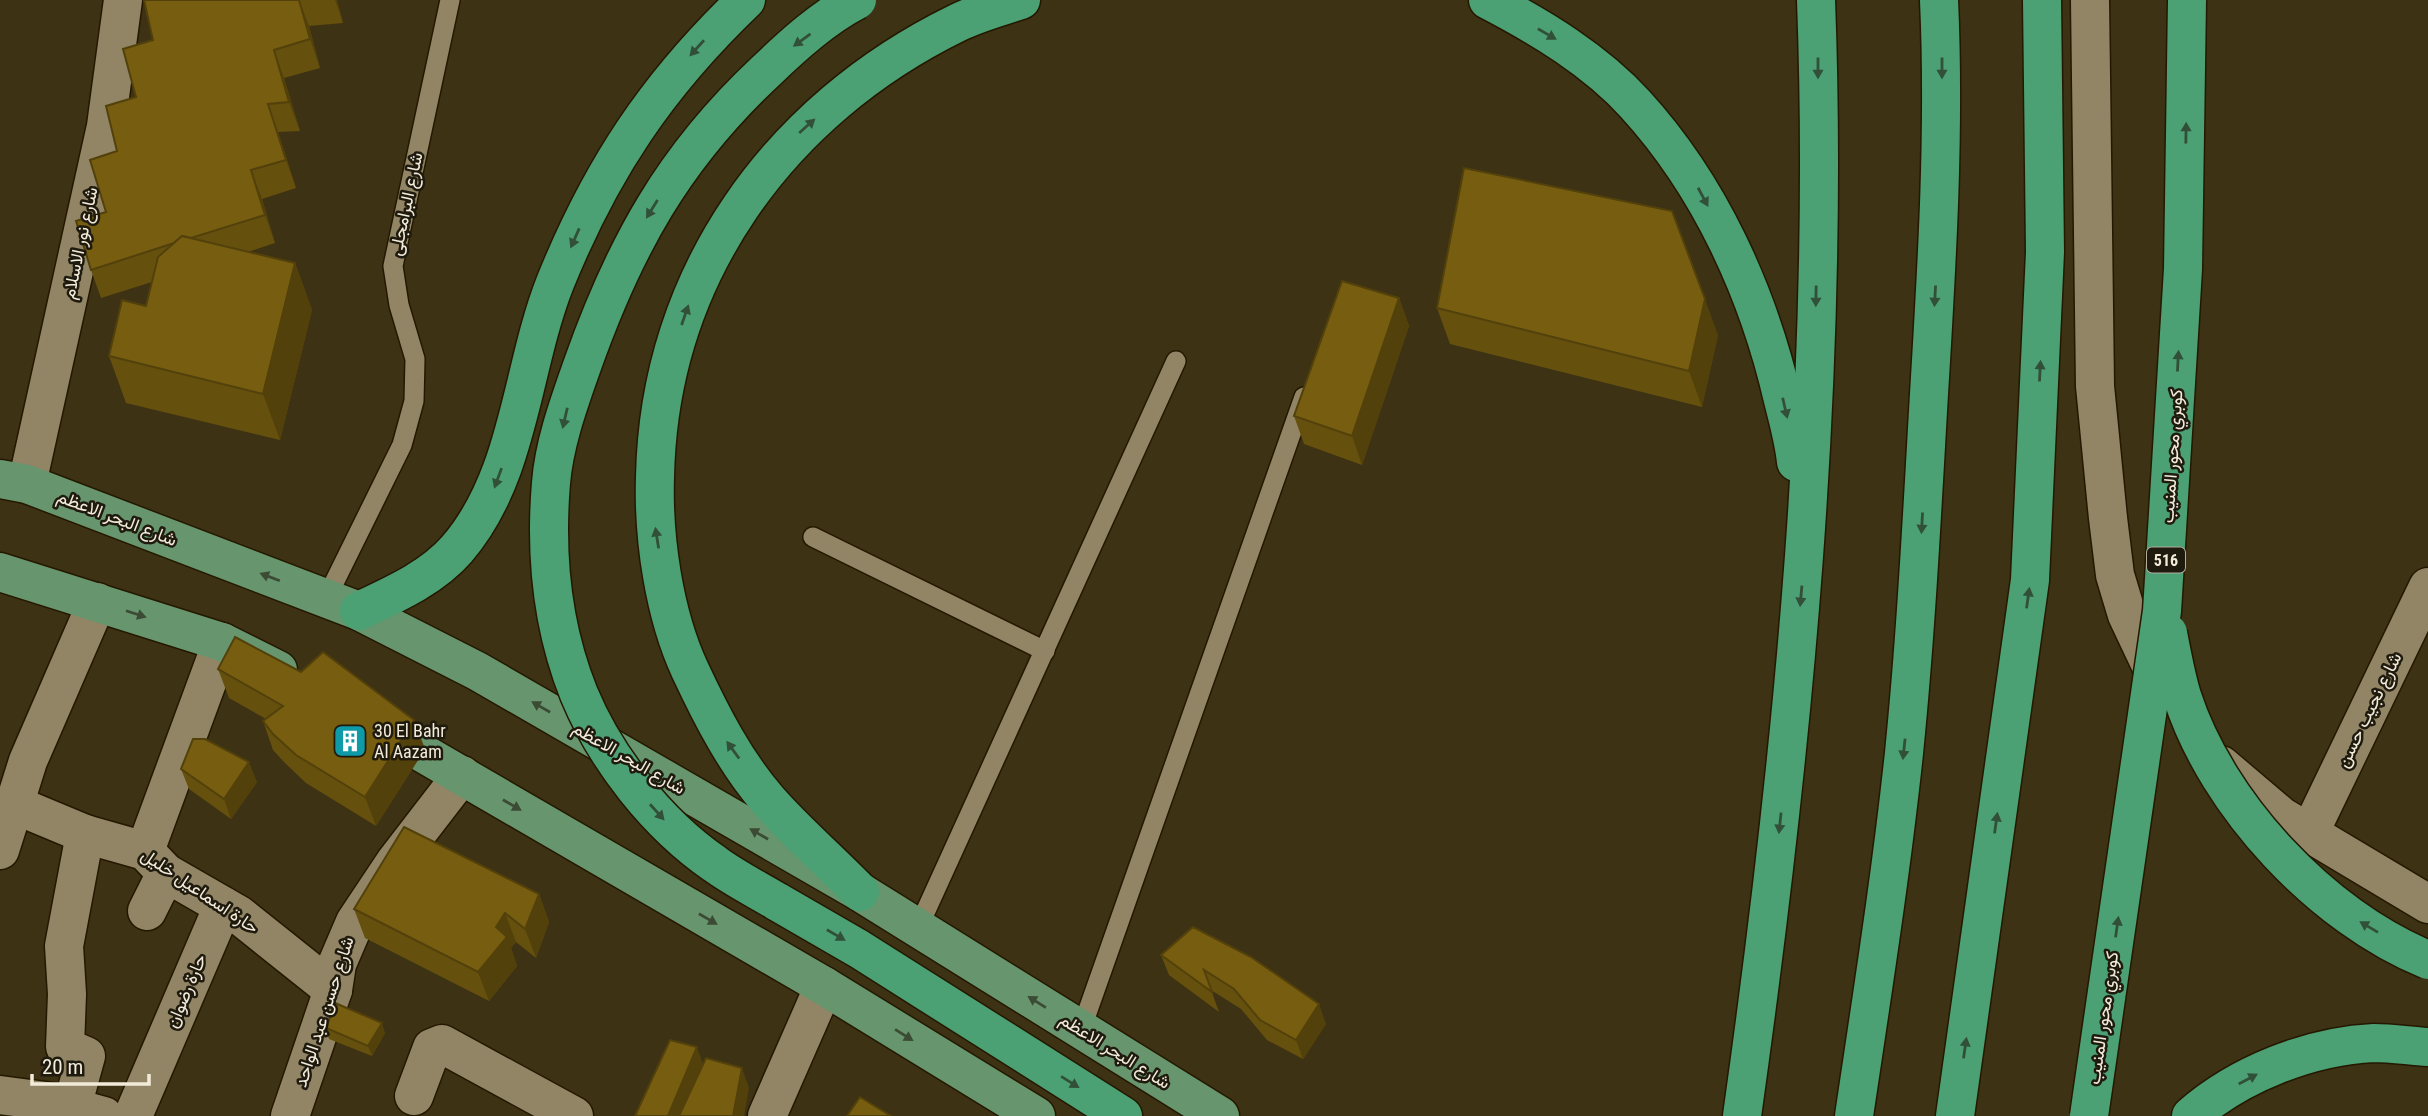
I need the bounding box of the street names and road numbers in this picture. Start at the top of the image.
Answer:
street label: شارع البرامجلى [384,150,429,258]
street label: شارع نور الاسلام [57,185,104,301]
street label: كوبري محور المنيب [2156,388,2192,524]
street label: شارع البحر الاعظم [54,485,180,552]
road number: 516 [2147,548,2185,572]
street label: شارع نجيب حسن [2332,649,2407,772]
street label: شارع البحر الاعظم [568,717,689,800]
street label: حارة اسماعيل خليل [137,844,263,938]
street label: شارع حسن عبد الواحد [289,934,360,1090]
street label: كوبري محور المنيب [2083,950,2127,1087]
street label: حارة رضوان [161,951,211,1031]
street label: شارع البحر الاعظم [1055,1008,1175,1095]

